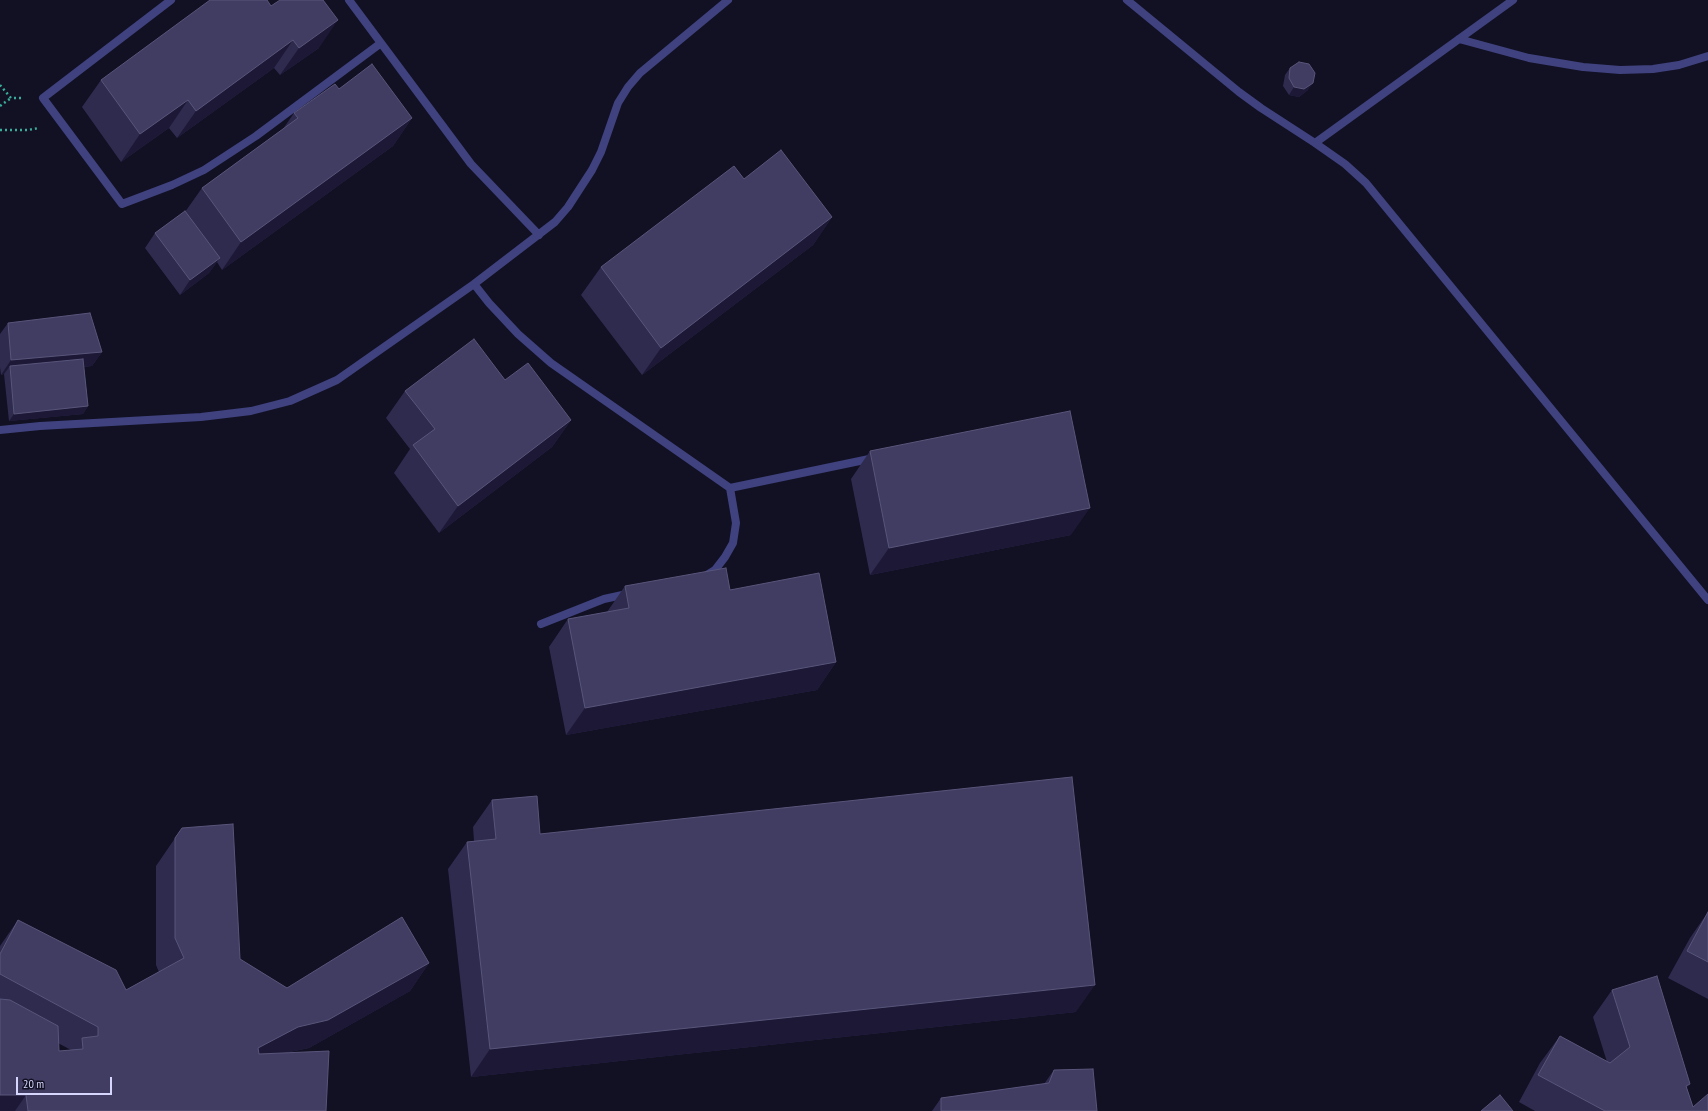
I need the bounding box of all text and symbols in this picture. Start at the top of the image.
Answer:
scale bar [18,1069,114,1095]
text: 20 m [23,1076,44,1091]

